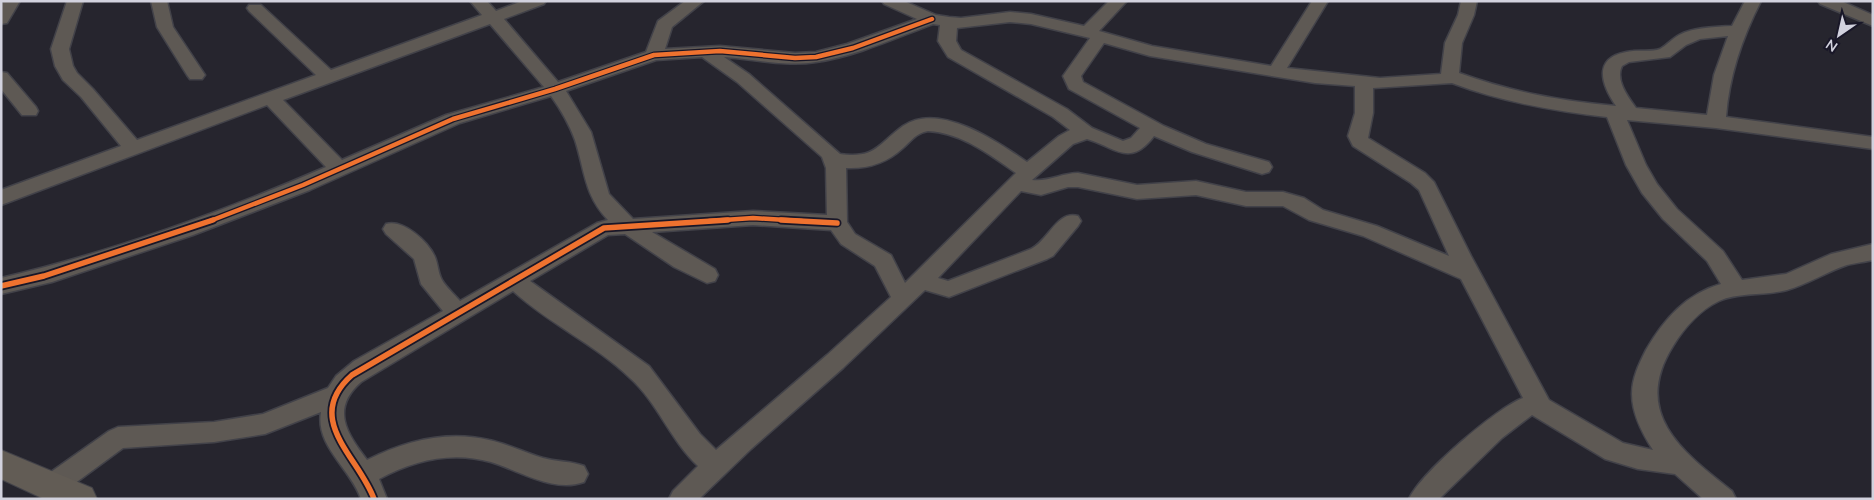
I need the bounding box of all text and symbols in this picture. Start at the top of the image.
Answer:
north arrow [1814,10,1864,60]
text: N [1822,35,1842,56]

